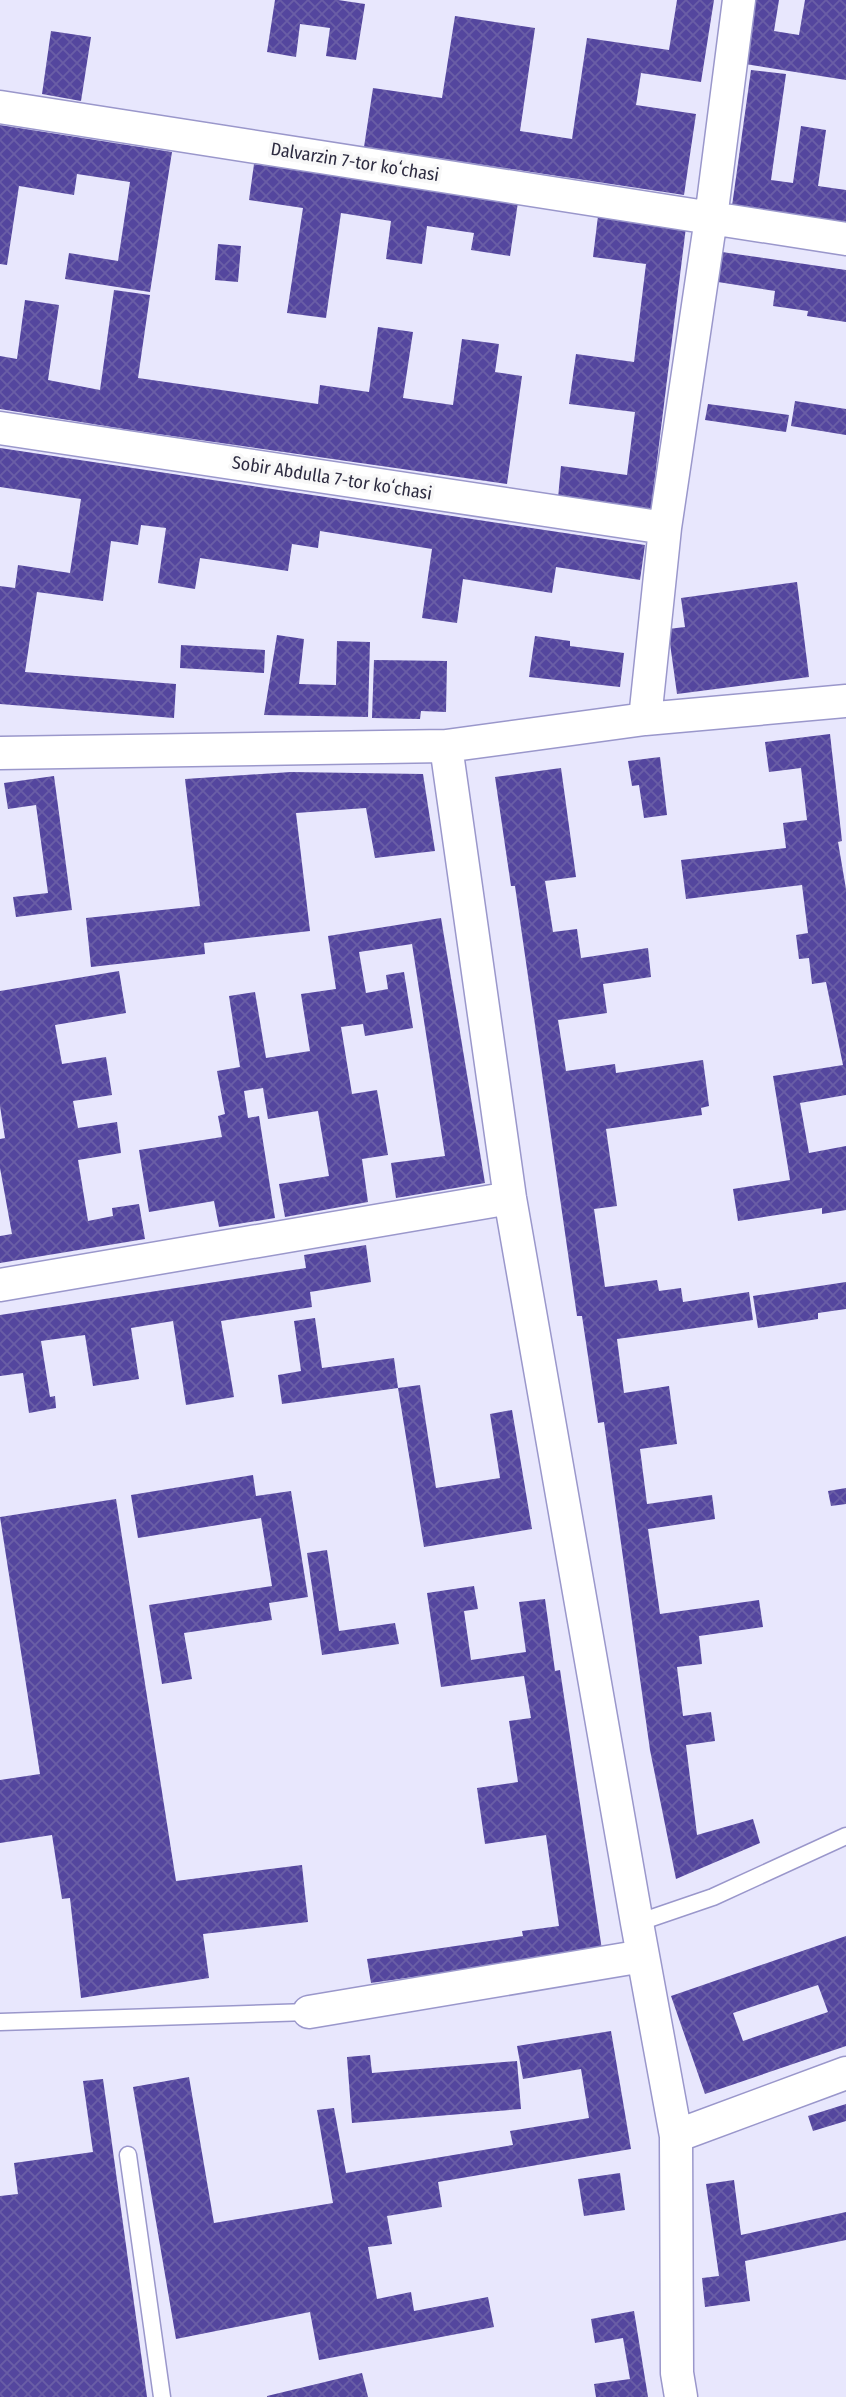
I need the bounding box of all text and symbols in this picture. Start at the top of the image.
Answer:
street label: Dalvarzin 7-tor koʻchasi [269,138,441,186]
street label: Sobir Abdulla 7-tor koʻchasi [230,451,434,505]

